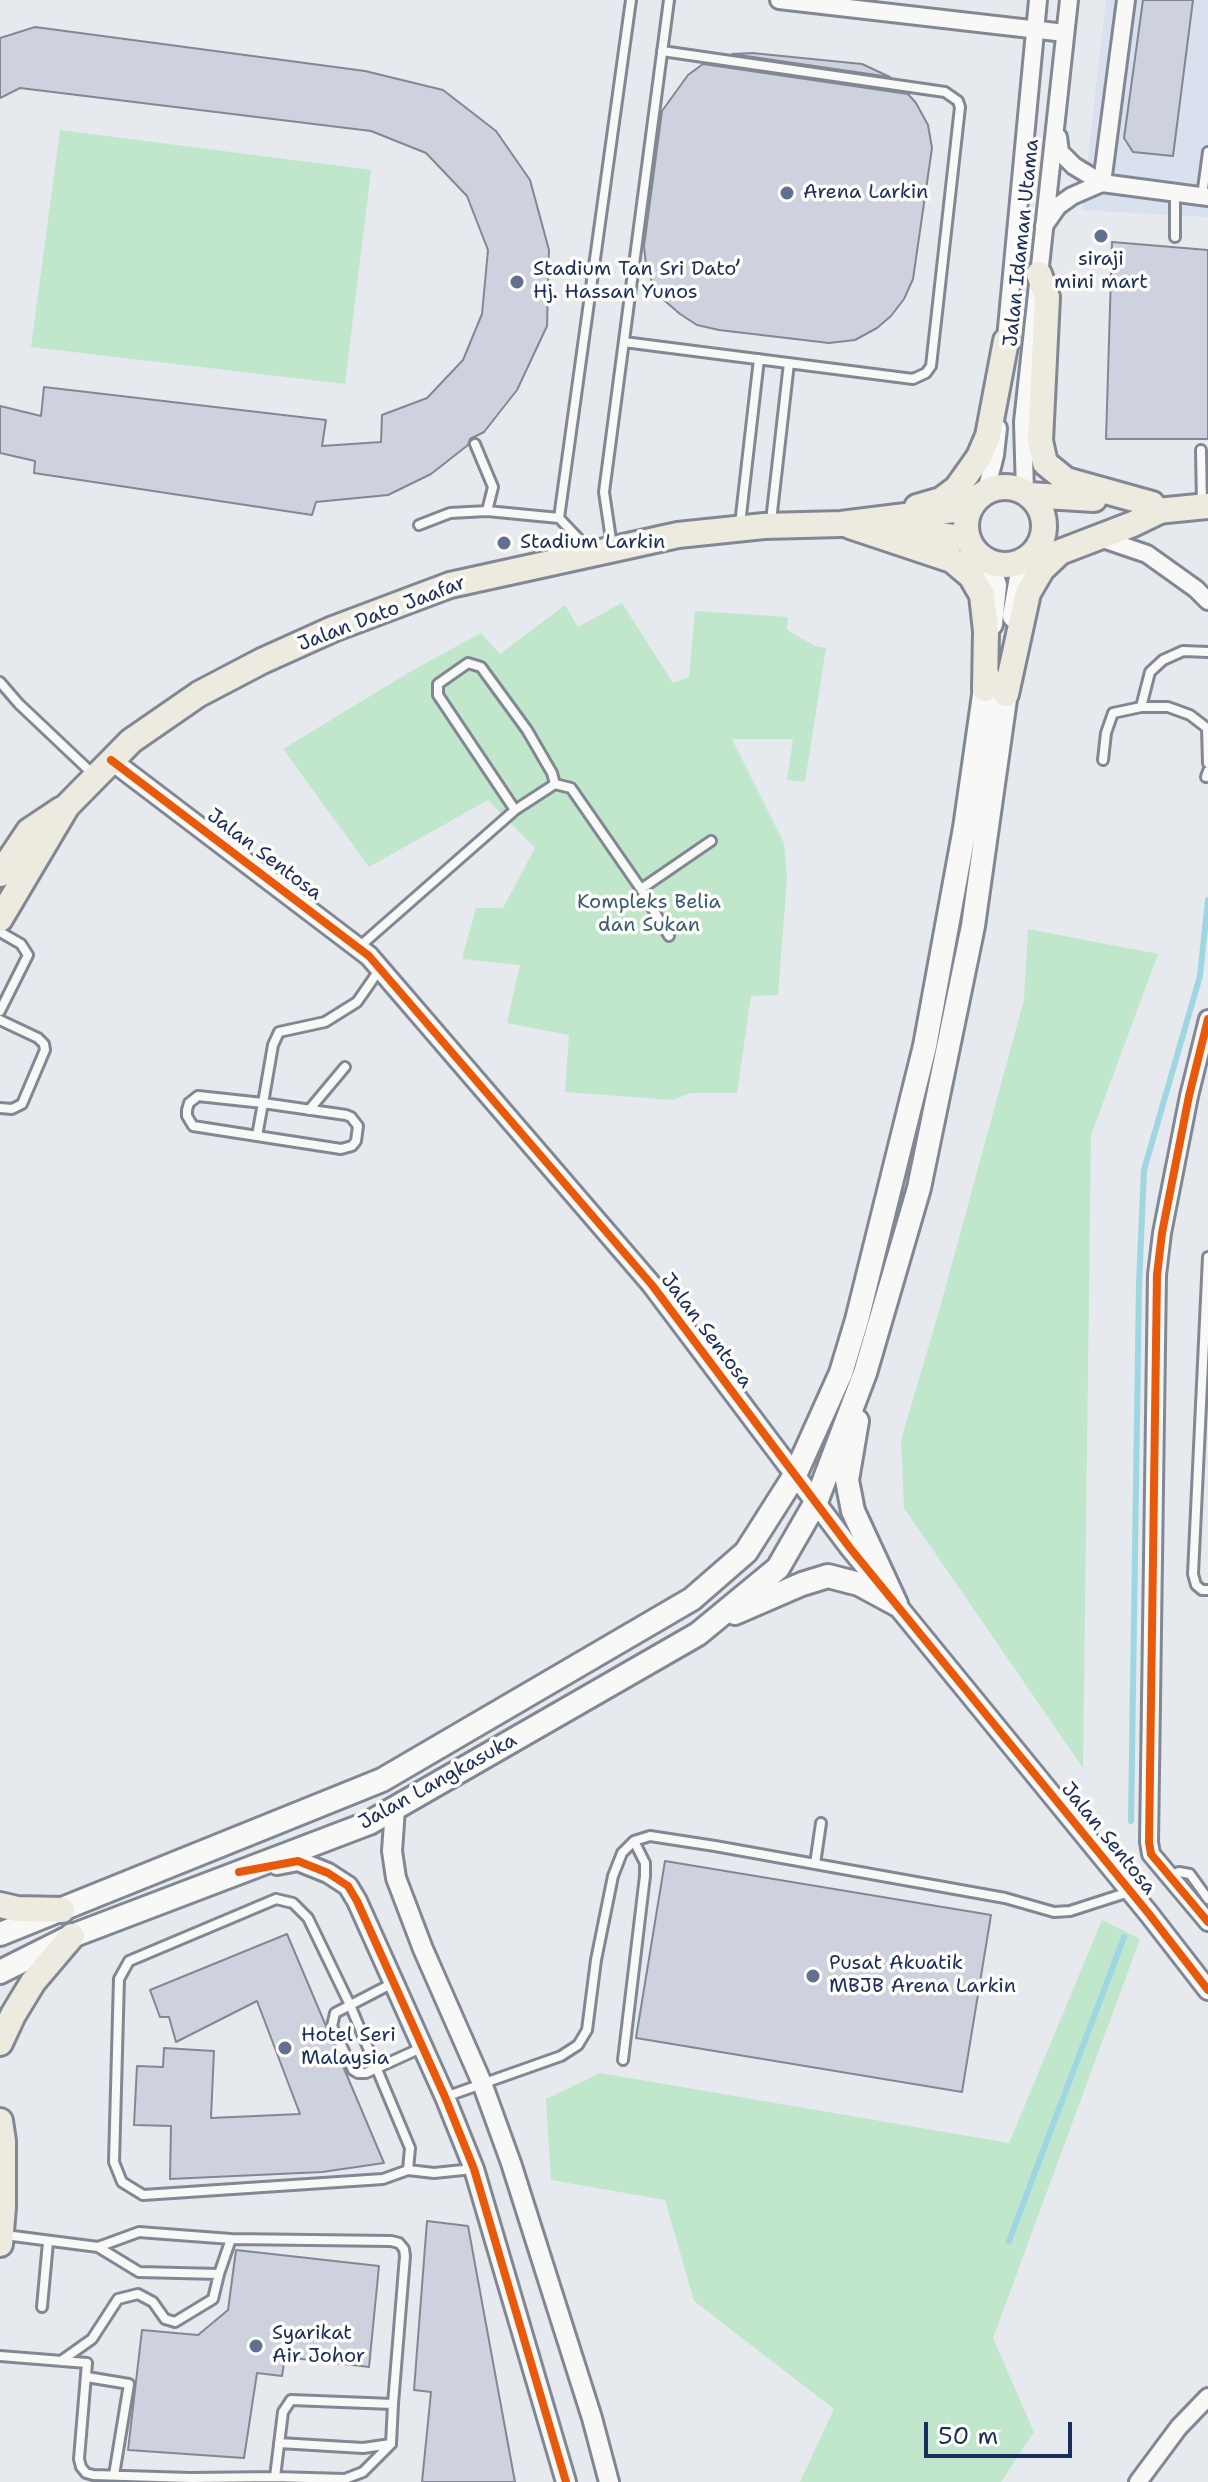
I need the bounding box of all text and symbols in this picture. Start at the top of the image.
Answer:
street label: Jalan Idaman Utama [999,138,1045,348]
place label: Arena Larkin [803,181,928,205]
marker: Arena Larkin [778,184,796,202]
marker: siraji mini mart [1092,227,1110,245]
place label: siraji mini mart [1054,248,1148,295]
place label: Stadium Tan Sri Dato’ Hj. Hassan Yunos [533,258,740,305]
marker: Stadium Tan Sri Dato’ Hj. Hassan Yunos [508,273,526,291]
place label: Stadium Larkin [520,531,665,555]
marker: Stadium Larkin [495,534,513,552]
street label: Jalan Dato Jaafar [295,571,469,657]
street label: Jalan Sentosa [202,804,326,906]
park label: Kompleks Belia dan Sukan [577,891,721,938]
street label: Jalan Sentosa [655,1269,757,1393]
street label: Jalan Langkasuka [355,1729,521,1835]
street label: Jalan Sentosa [1055,1778,1161,1900]
place label: Pusat Akuatik MBJB Arena Larkin [829,1952,1016,1999]
marker: Pusat Akuatik MBJB Arena Larkin [804,1967,822,1985]
place label: Hotel Seri Malaysia [301,2024,396,2071]
marker: Hotel Seri Malaysia [276,2039,294,2057]
place label: Syarikat Air Johor [272,2322,365,2369]
marker: Syarikat Air Johor [247,2337,265,2355]
scale bar [928,2406,1076,2456]
text: 50 m [938,2420,998,2452]

